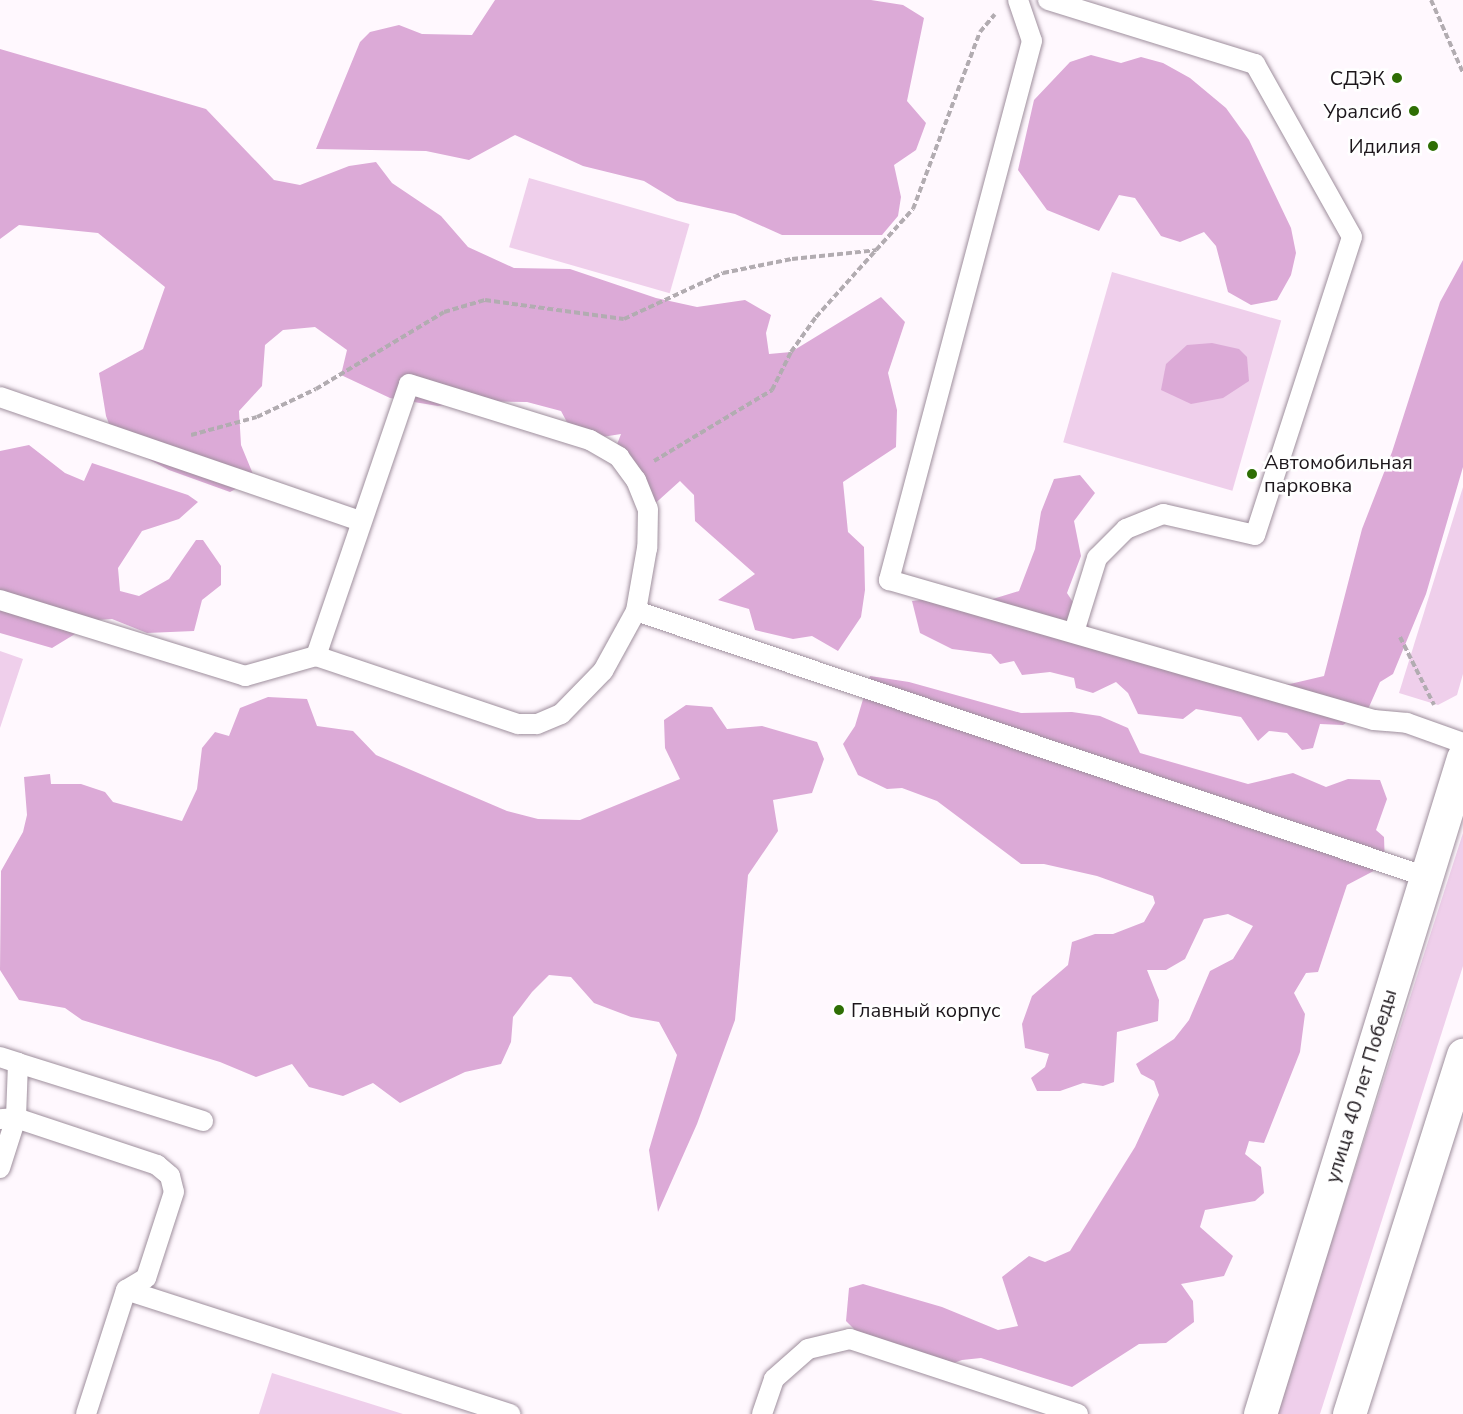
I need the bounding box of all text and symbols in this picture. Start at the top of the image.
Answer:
place label: СДЭК [1330,66,1385,90]
marker: СДЭК [1390,71,1404,85]
place label: Уралсиб [1324,99,1402,123]
marker: Уралсиб [1407,104,1421,118]
place label: Идилия [1349,134,1421,158]
marker: Идилия [1426,139,1440,153]
place label: Автомобильная парковка [1264,450,1413,497]
marker: Автомобильная парковка [1245,467,1259,481]
street label: улица 40 лет Победы [1320,986,1402,1186]
place label: Главный корпус [851,998,1001,1022]
marker: Главный корпус [832,1003,846,1017]

